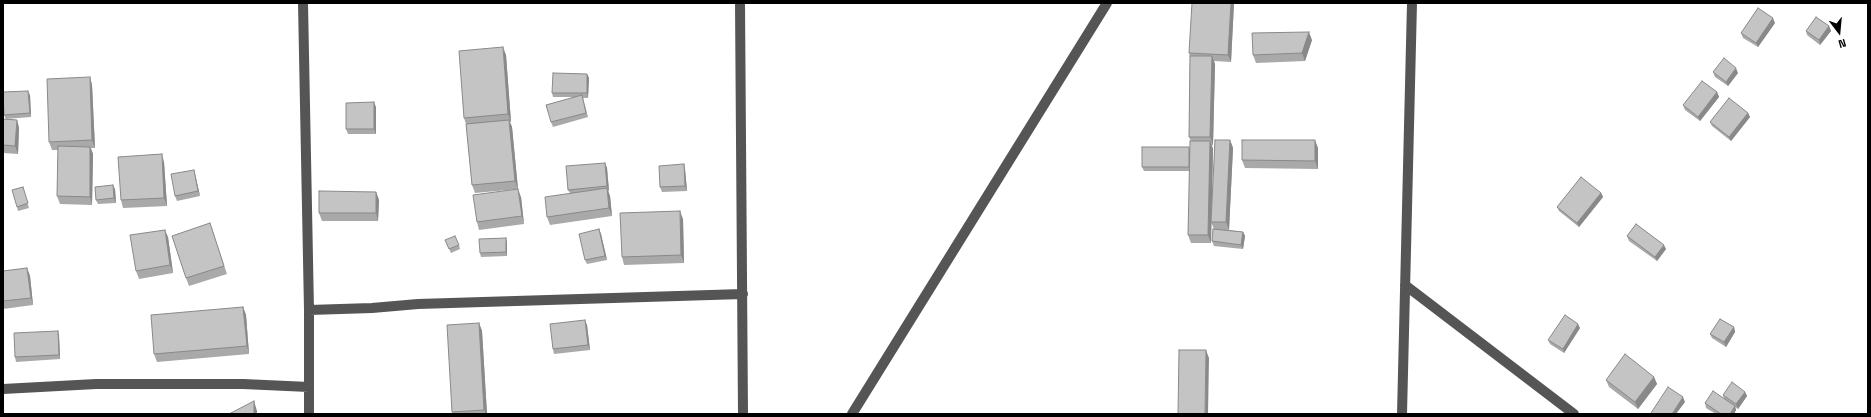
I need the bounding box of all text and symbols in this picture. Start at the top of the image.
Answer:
north arrow [1819,12,1859,52]
text: N [1837,36,1848,51]

